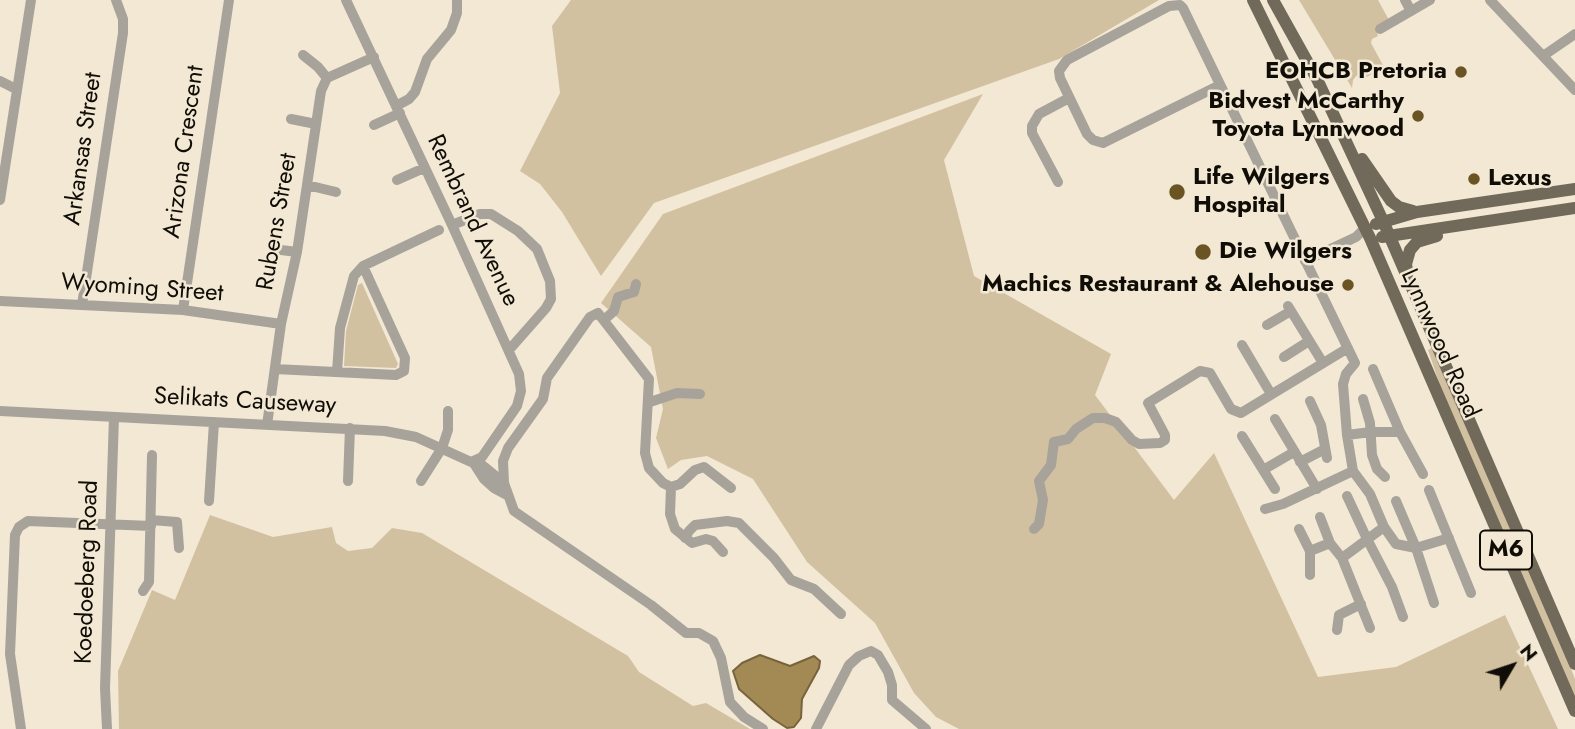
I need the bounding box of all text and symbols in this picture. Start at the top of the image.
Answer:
place label: EOHCB Pretoria [1265,58,1447,86]
street label: Arizona Crescent [159,64,211,240]
marker: EOHCB Pretoria [1453,64,1469,80]
street label: Arkansas Street [59,71,109,227]
place label: Bidvest McCarthy Toyota Lynnwood [1208,88,1404,144]
marker: Bidvest McCarthy Toyota Lynnwood [1410,108,1426,124]
street label: Rembrand Avenue [420,131,524,311]
street label: Rubens Street [252,151,304,293]
place label: Life Wilgers Hospital [1193,164,1329,220]
place label: Lexus [1488,165,1551,193]
marker: Lexus [1466,171,1482,187]
marker: Life Wilgers Hospital [1167,182,1187,202]
place label: Die Wilgers [1219,238,1352,266]
marker: Die Wilgers [1193,242,1213,262]
street label: Lynnwood Road [1393,265,1485,423]
street label: Wyoming Street [60,269,224,309]
place label: Machics Restaurant & Alehouse [982,271,1334,299]
marker: Machics Restaurant & Alehouse [1340,277,1356,293]
street label: Selikats Causeway [153,383,337,421]
street label: Koedoeberg Road [70,480,106,664]
road number: M6 [1480,530,1532,570]
north arrow [1477,631,1547,701]
text: N [1513,638,1544,667]

